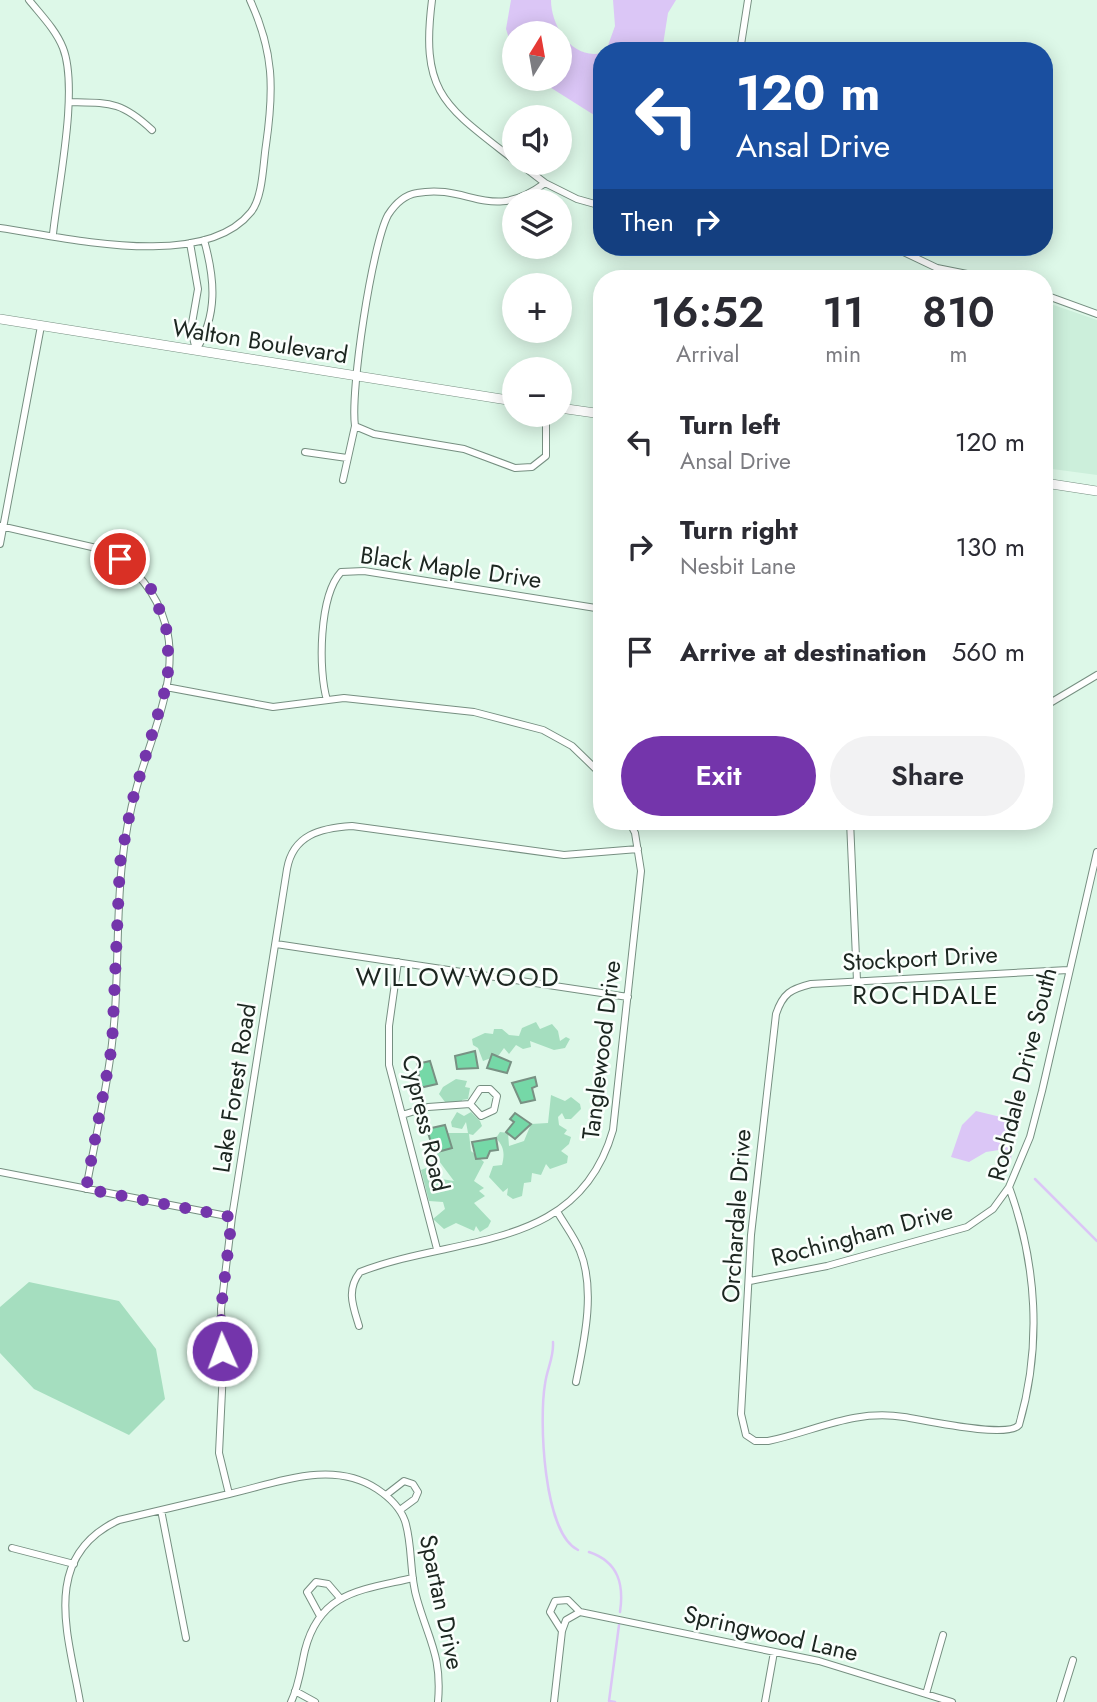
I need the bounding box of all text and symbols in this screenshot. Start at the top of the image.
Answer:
north arrow [502,21,572,91]
map controls [502,21,572,427]
text: 120 m [736,58,880,128]
icon: left [621,70,712,161]
button: sound [502,105,572,175]
text: Ansal Drive [736,123,890,169]
button: layers [502,189,572,259]
text: Then [621,203,674,241]
icon: right [688,203,726,241]
button: + [502,273,572,343]
text: 16:52 [651,282,764,343]
text: 11 [823,282,864,343]
text: 810 [922,282,995,343]
street label: Walton Boulevard [169,310,351,372]
text: Arrival [676,337,739,371]
text: min [825,337,861,371]
text: m [949,337,967,371]
button: − [502,357,572,427]
text: Turn left [680,406,780,444]
icon: left [621,423,659,461]
text: 120 m [955,423,1025,461]
text: Ansal Drive [680,444,791,478]
text: Turn right [680,511,798,549]
icon: right [621,528,659,566]
text: 130 m [955,528,1025,566]
pin [90,529,150,589]
street label: Black Maple Drive [358,537,544,597]
icon: arrive [101,540,139,578]
text: Nesbit Lane [680,549,796,583]
icon: arrive [621,633,659,671]
text: Arrive at destination [680,633,927,671]
text: 560 m [952,633,1025,671]
button: Exit [621,736,816,816]
button: Share [830,736,1025,816]
street label: Stockport Drive [841,936,999,980]
district label: WILLOWWOOD [355,958,561,996]
street label: Tanglewood Drive [573,958,629,1142]
street label: Rochdale Drive South [979,964,1065,1184]
district label: ROCHDALE [852,976,1000,1014]
street label: Lake Forest Road [203,1001,265,1175]
street label: Cypress Road [393,1051,459,1195]
street label: Orchardale Drive [712,1128,760,1304]
street label: Rochingham Drive [767,1193,957,1275]
position arrow [185,1314,259,1388]
street label: Spartan Drive [411,1531,473,1673]
street label: Springwood Lane [680,1596,862,1670]

